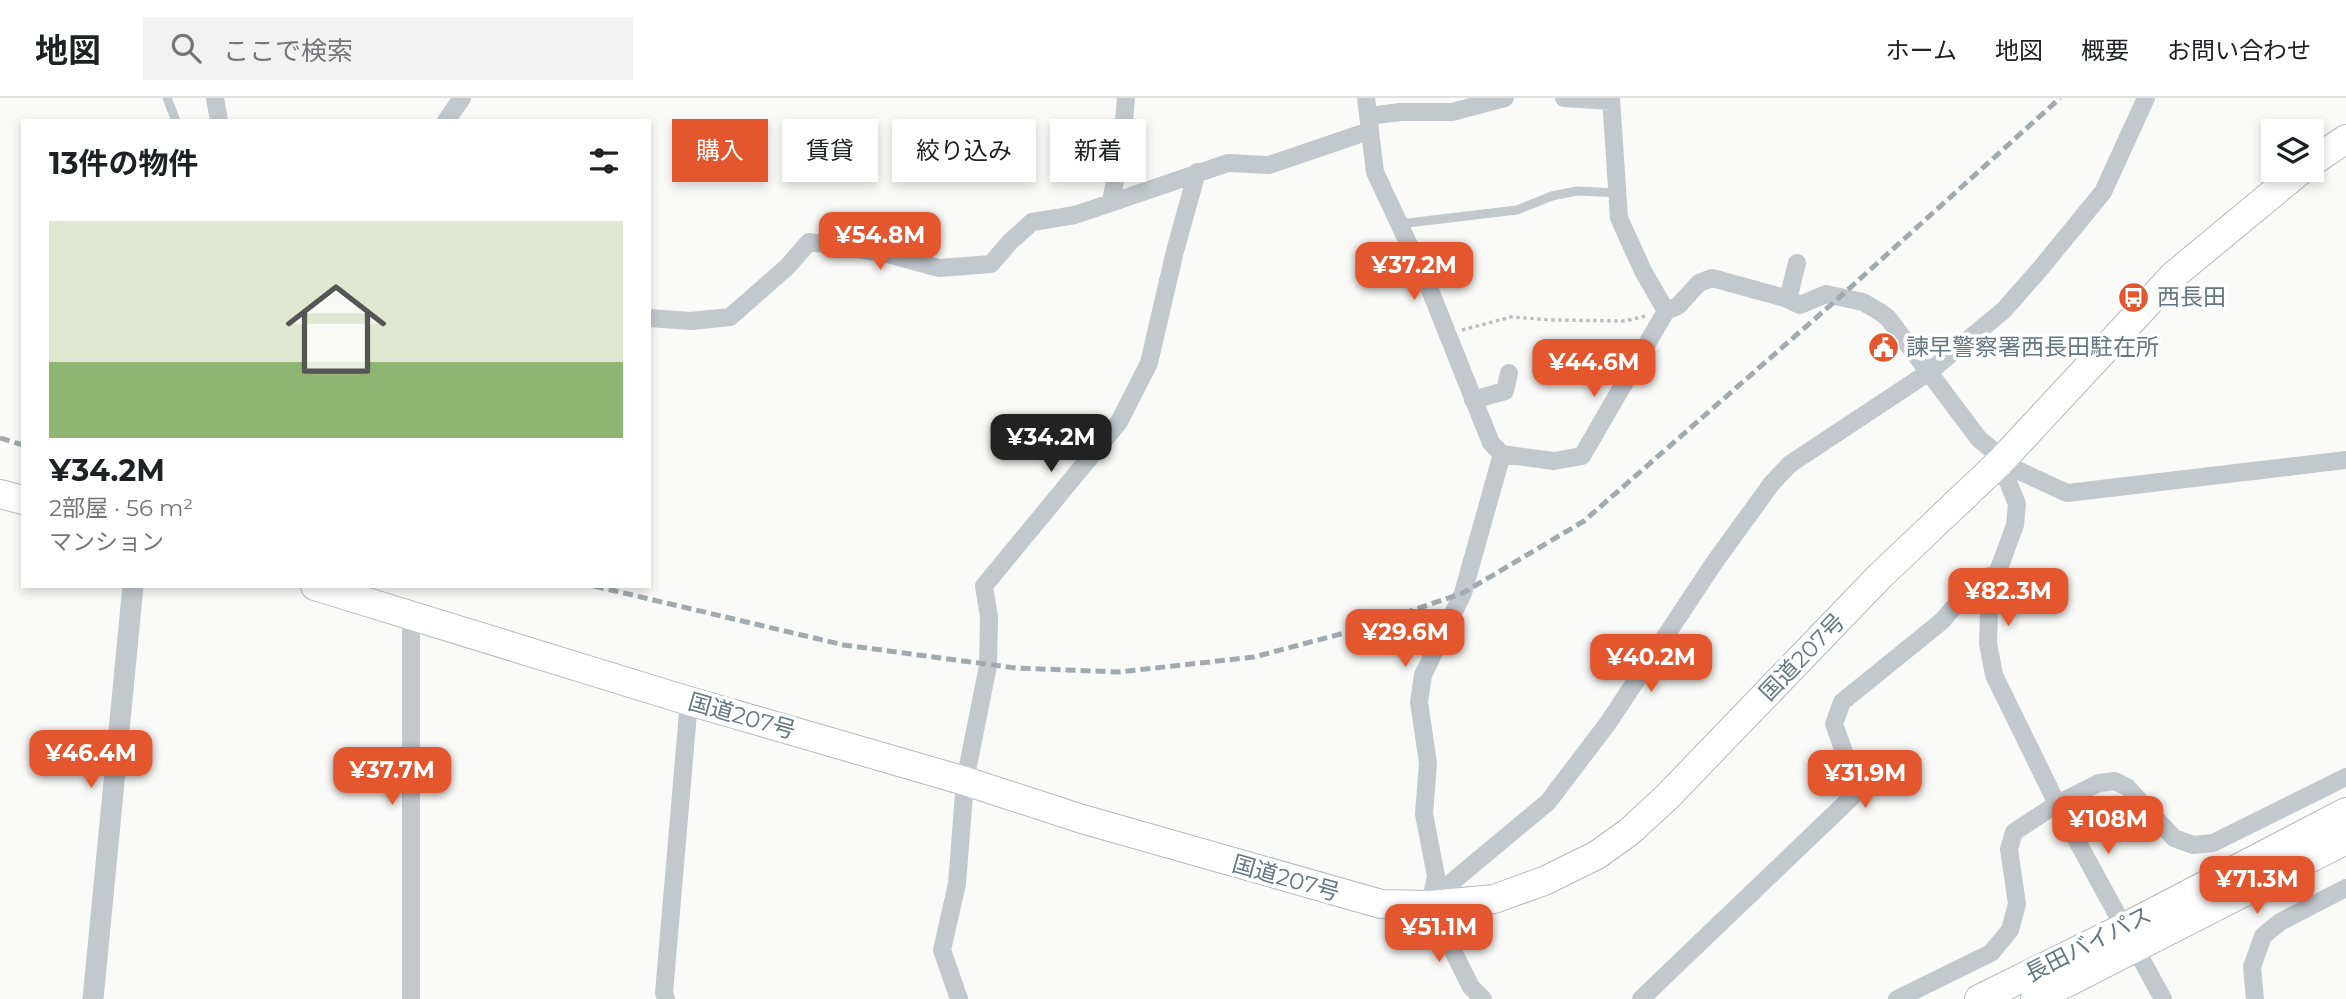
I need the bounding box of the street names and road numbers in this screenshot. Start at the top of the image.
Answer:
street label: 国道207号 [1754,607,1850,707]
street label: 国道207号 [685,687,799,745]
street label: 国道207号 [1229,849,1343,907]
street label: 長田バイパス [2020,900,2156,988]

